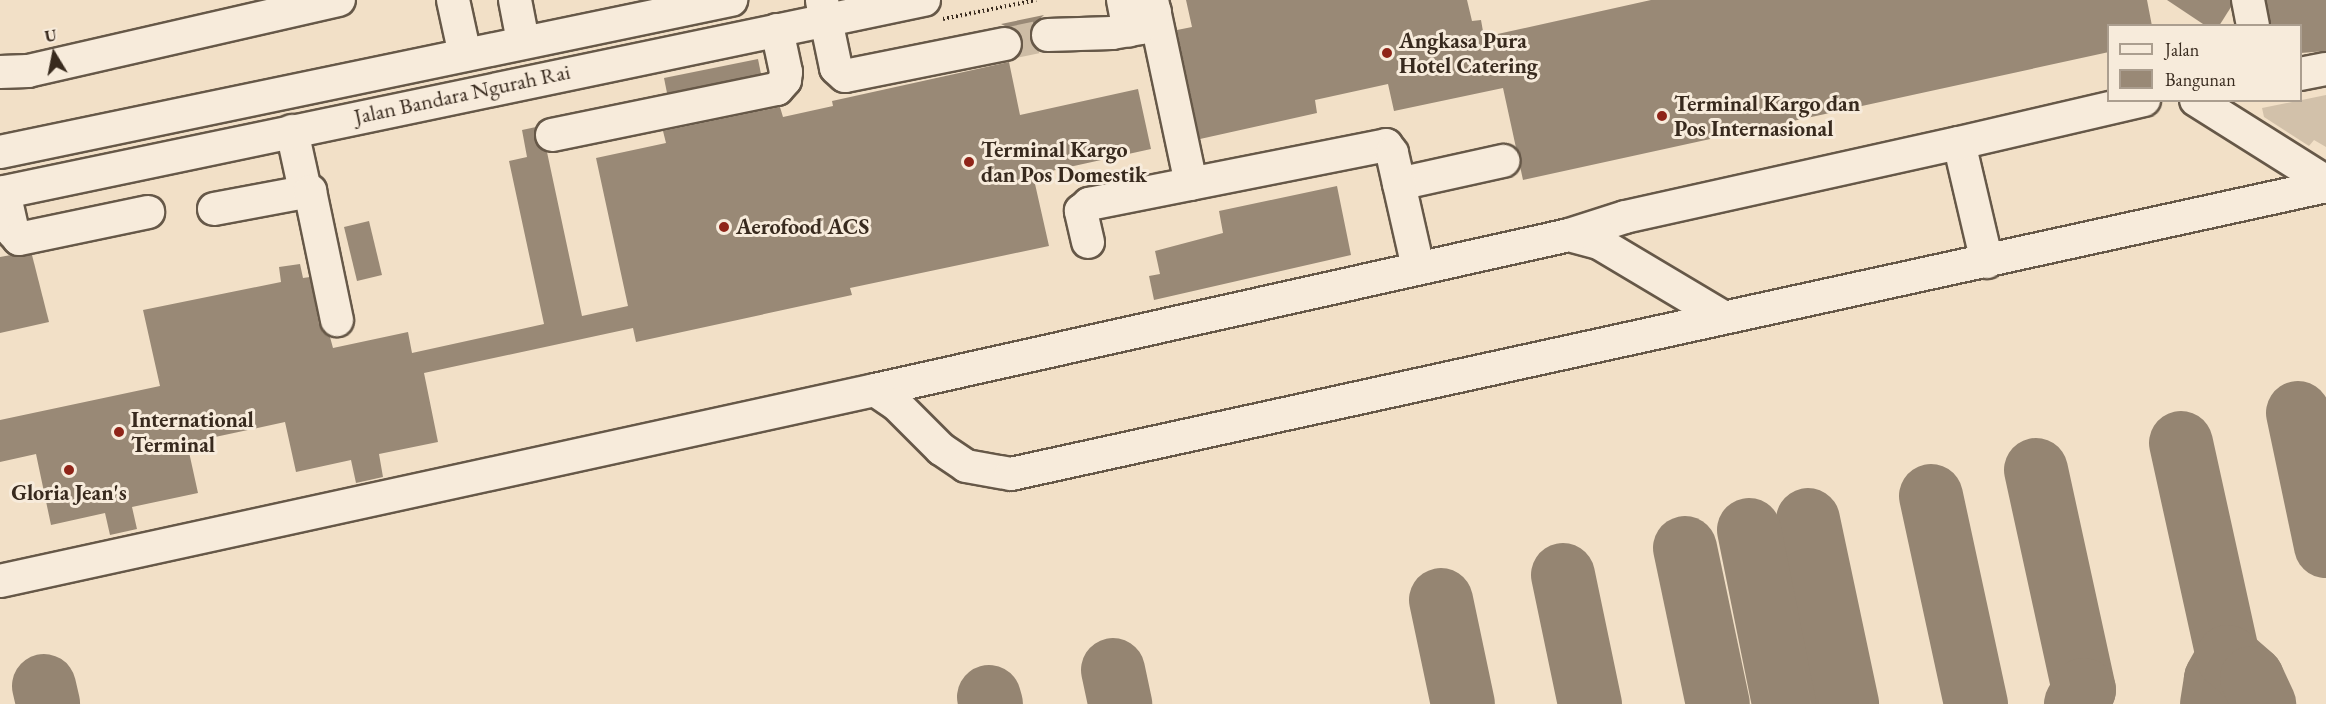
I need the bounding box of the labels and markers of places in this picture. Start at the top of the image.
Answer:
place label: Angkasa Pura Hotel Catering [1399,27,1538,78]
marker: Angkasa Pura Hotel Catering [1380,46,1394,60]
place label: Terminal Kargo dan Pos Internasional [1674,90,1860,142]
marker: Terminal Kargo dan Pos Internasional [1655,109,1669,123]
place label: Terminal Kargo dan Pos Domestik [981,136,1147,188]
marker: Terminal Kargo dan Pos Domestik [962,155,976,169]
place label: Aerofood ACS [736,214,869,240]
marker: Aerofood ACS [717,220,731,234]
place label: International Terminal [131,406,254,458]
marker: International Terminal [112,425,126,439]
marker: Gloria Jean's [62,463,76,477]
place label: Gloria Jean's [11,480,127,506]

